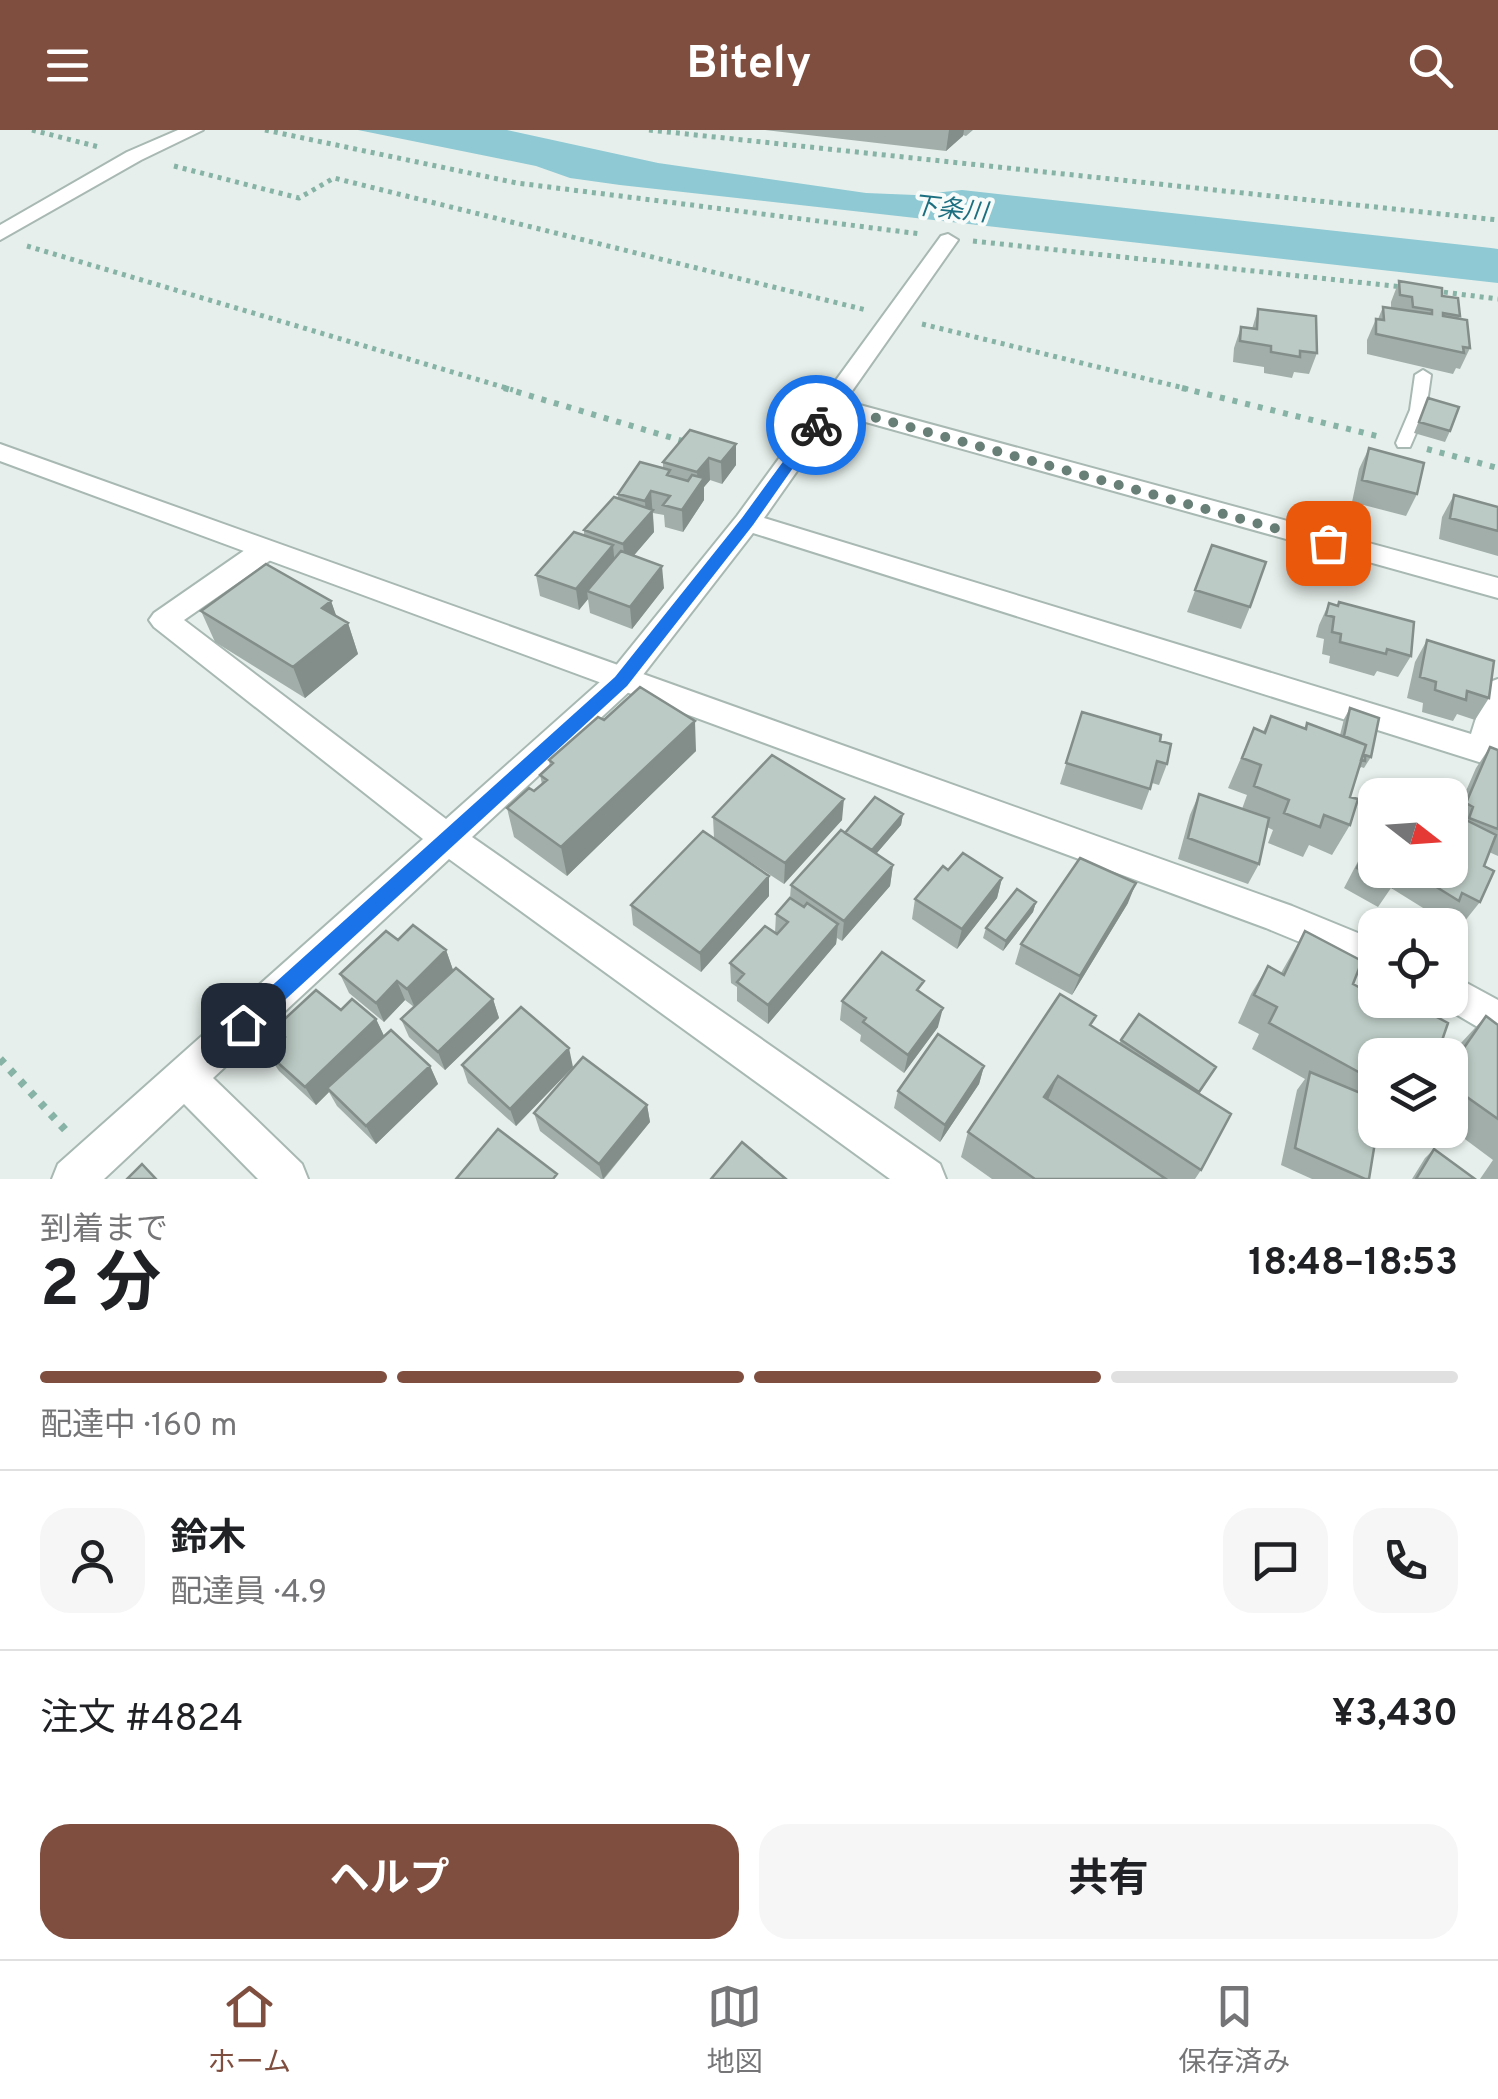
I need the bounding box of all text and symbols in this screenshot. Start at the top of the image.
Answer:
text: Bitely [687,37,811,94]
icon: menu [40,38,95,93]
icon: search [1403,38,1458,93]
water label: 下条川 [911,191,992,231]
courier [766,375,866,475]
icon: bike [789,398,844,453]
pin [1286,501,1371,586]
icon: bag [1301,516,1356,571]
north arrow [1358,778,1468,888]
map controls [1358,778,1468,1148]
button: locate [1358,908,1468,1018]
pin [201,983,286,1068]
icon: home [216,998,271,1053]
button: layers [1358,1038,1468,1148]
text: 到着まで [40,1211,168,1251]
text: 18:48–18:53 [1248,1240,1458,1289]
text: 2 分 [40,1247,161,1329]
text: 配達中 · 160 m [40,1407,237,1447]
button: person [40,1508,145,1613]
button: chat [1223,1508,1328,1613]
button: phone [1353,1508,1458,1613]
text: 鈴木 [170,1516,246,1565]
text: 配達員 · 4.9 [170,1574,327,1614]
text: ¥3,430 [1332,1691,1458,1740]
text: 注文 #4824 [40,1696,243,1745]
button: ヘルプ [40,1824,739,1939]
button: 共有 [759,1824,1458,1939]
tab: ホーム [208,1979,291,2082]
tab: 地図 [707,1979,763,2082]
tab: 保存済み [1178,1979,1290,2082]

